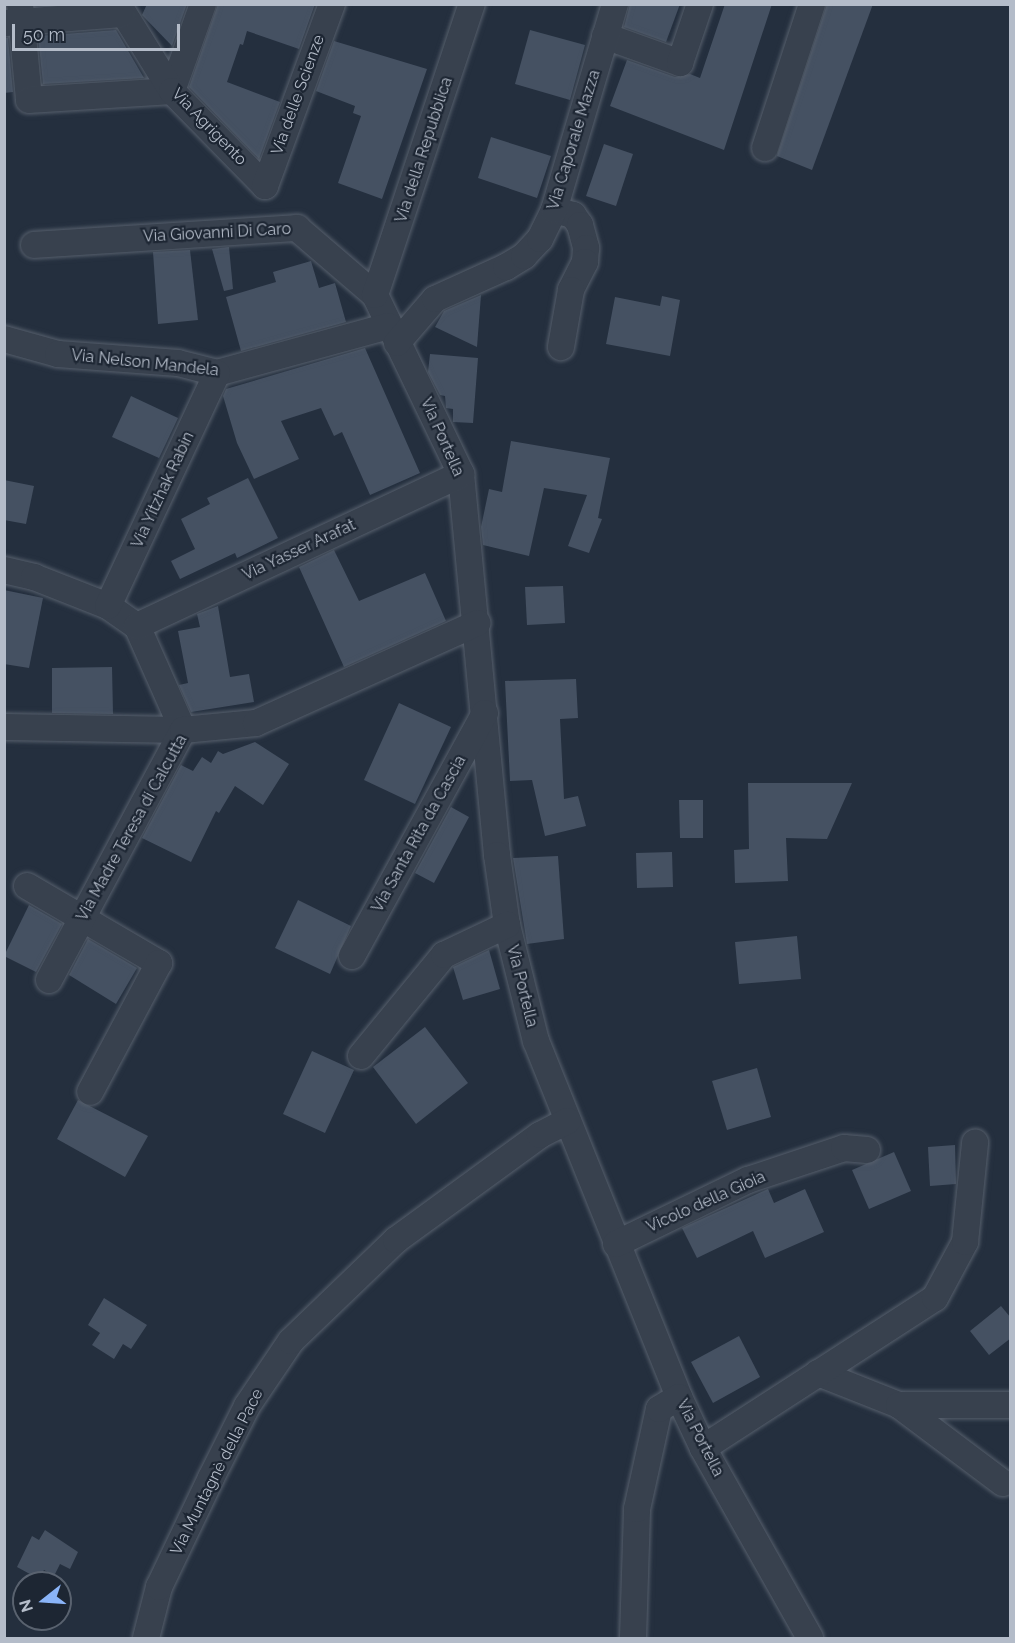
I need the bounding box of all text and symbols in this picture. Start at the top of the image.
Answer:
scale bar [15,12,183,50]
text: 50 m [23,24,65,45]
street label: Via delle Scienze [267,32,329,158]
street label: Via Caporale Mazza [544,68,604,212]
street label: Via della Repubblica [391,75,457,225]
street label: Via Agrigento [167,84,251,170]
street label: Via Giovanni Di Caro [143,220,291,246]
street label: Via Nelson Mandela [70,346,220,380]
street label: Via Portella [416,395,468,479]
street label: Via Yitzhak Rabin [128,429,198,551]
street label: Via Yasser Arafat [239,515,359,585]
street label: Via Madre Teresa di Calcutta [73,731,191,925]
street label: Via Santa Rita da Cascia [368,752,470,916]
street label: Via Portella [503,943,541,1029]
street label: Vicolo della Gioia [644,1167,768,1237]
street label: Via Muntagnè della Pace [167,1386,267,1558]
street label: Via Portella [672,1396,728,1480]
north arrow [12,1571,72,1631]
text: N [15,1597,37,1614]

